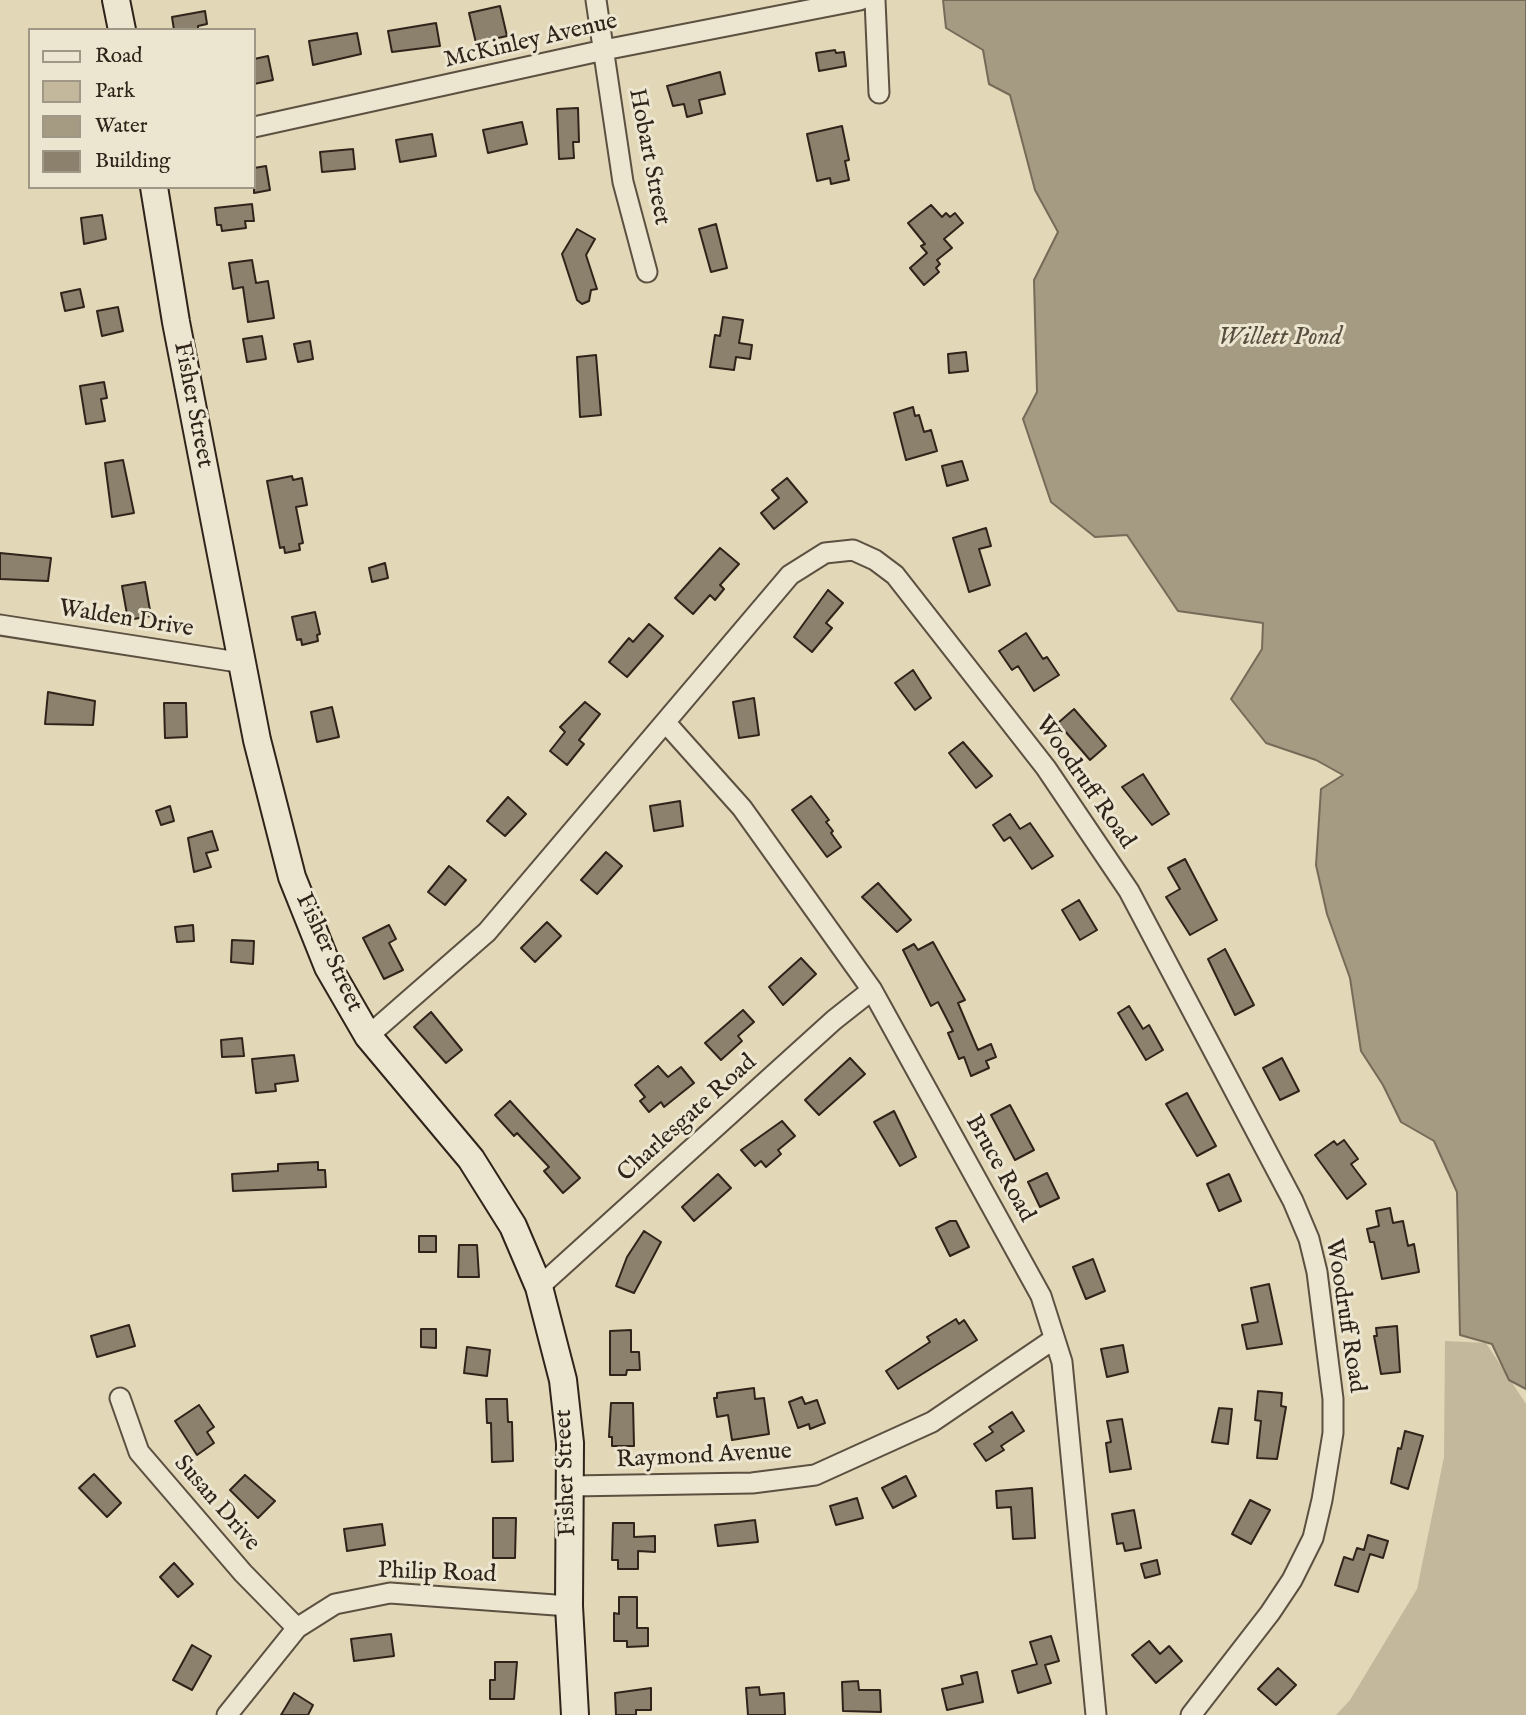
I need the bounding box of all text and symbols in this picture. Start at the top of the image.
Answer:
street label: McKinley Avenue [442,8,620,76]
legend [28,28,256,189]
text: Road [95,43,142,70]
text: Park [95,78,135,105]
street label: Hobart Street [621,86,675,228]
text: Water [95,113,147,140]
text: Building [95,148,170,175]
water label: Willett Pond [1218,323,1342,355]
street label: Fisher Street [166,340,218,470]
street label: Walden Drive [57,595,195,645]
street label: Woodruff Road [1028,711,1140,855]
street label: Fisher Street [288,889,368,1017]
street label: Charlesgate Road [613,1049,763,1189]
street label: Bruce Road [958,1110,1040,1228]
street label: Woodruff Road [1318,1237,1370,1395]
street label: Fisher Street [550,1409,584,1537]
street label: Raymond Avenue [616,1438,792,1476]
street label: Susan Drive [167,1450,265,1558]
street label: Philip Road [377,1558,497,1590]

